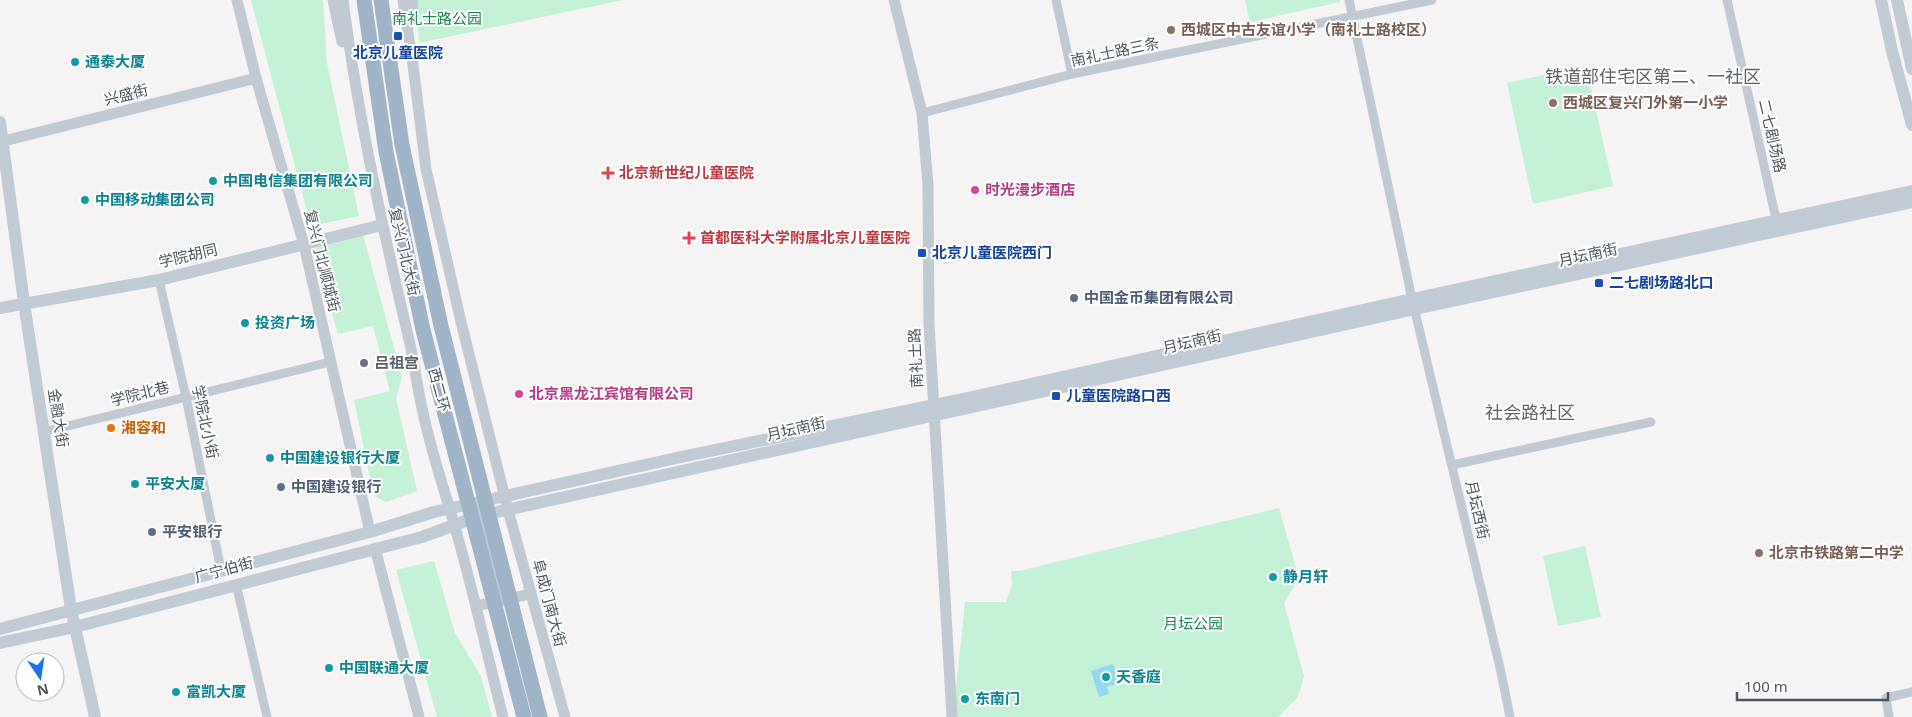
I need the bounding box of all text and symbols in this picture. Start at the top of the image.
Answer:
park label: 南礼士路公园 [392,8,482,28]
place label: 西城区中古友谊小学（南礼士路校区） [1181,19,1436,39]
marker: 西城区中古友谊小学（南礼士路校区） [1165,24,1177,36]
marker: 北京儿童医院 [392,30,404,42]
street label: 南礼士路三条 [1069,32,1161,70]
place label: 北京儿童医院 [353,42,443,62]
place label: 通泰大厦 [85,51,145,71]
marker: 通泰大厦 [69,56,81,68]
district label: 铁道部住宅区第二、一社区 [1545,64,1761,88]
street label: 兴盛街 [101,79,150,109]
place label: 西城区复兴门外第一小学 [1563,92,1728,112]
marker: 西城区复兴门外第一小学 [1547,97,1559,109]
street label: 二七剧场路 [1755,97,1791,175]
place label: 北京新世纪儿童医院 [619,162,754,182]
marker: 北京新世纪儿童医院 [601,166,615,180]
place label: 中国电信集团有限公司 [223,170,373,190]
marker: 中国电信集团有限公司 [207,175,219,187]
place label: 时光漫步酒店 [985,179,1075,199]
marker: 时光漫步酒店 [969,184,981,196]
place label: 中国移动集团公司 [95,189,215,209]
marker: 中国移动集团公司 [79,194,91,206]
street label: 复兴门北大街 [385,206,425,298]
street label: 复兴门北顺城街 [301,207,345,314]
place label: 首都医科大学附属北京儿童医院 [700,227,910,247]
marker: 首都医科大学附属北京儿童医院 [682,231,696,245]
street label: 月坛南街 [1556,238,1619,270]
street label: 学院胡同 [156,239,219,272]
place label: 北京儿童医院西门 [932,242,1052,262]
marker: 北京儿童医院西门 [916,247,928,259]
place label: 二七剧场路北口 [1609,272,1714,292]
marker: 二七剧场路北口 [1593,277,1605,289]
place label: 中国金币集团有限公司 [1084,287,1234,307]
marker: 中国金币集团有限公司 [1068,292,1080,304]
place label: 投资广场 [255,312,315,332]
marker: 投资广场 [239,317,251,329]
street label: 月坛南街 [1160,325,1223,358]
street label: 南礼士路 [903,328,927,389]
place label: 吕祖宫 [374,352,419,372]
marker: 吕祖宫 [358,357,370,369]
street label: 西二环 [424,365,455,414]
street label: 学院北巷 [108,376,171,410]
street label: 学院北小街 [188,383,224,461]
place label: 北京黑龙江宾馆有限公司 [529,383,694,403]
place label: 儿童医院路口西 [1066,385,1171,405]
street label: 金融大街 [44,387,74,449]
marker: 北京黑龙江宾馆有限公司 [513,388,525,400]
marker: 儿童医院路口西 [1050,390,1062,402]
district label: 社会路社区 [1485,400,1575,424]
street label: 月坛南街 [764,412,827,445]
place label: 湘容和 [121,417,166,437]
marker: 湘容和 [105,422,117,434]
place label: 中国建设银行大厦 [280,447,400,467]
marker: 中国建设银行大厦 [264,452,276,464]
place label: 平安大厦 [145,473,205,493]
place label: 中国建设银行 [291,476,381,496]
marker: 平安大厦 [129,478,141,490]
street label: 月坛西街 [1461,478,1494,541]
marker: 中国建设银行 [275,481,287,493]
place label: 平安银行 [162,521,222,541]
marker: 平安银行 [146,526,158,538]
place label: 北京市铁路第二中学 [1769,542,1904,562]
marker: 北京市铁路第二中学 [1753,547,1765,559]
street label: 广宁伯街 [192,552,255,586]
street label: 阜成门南大街 [529,557,571,649]
place label: 静月轩 [1283,566,1328,586]
marker: 静月轩 [1267,571,1279,583]
park label: 月坛公园 [1163,613,1223,633]
north arrow [15,652,65,702]
place label: 中国联通大厦 [339,657,429,677]
marker: 中国联通大厦 [323,662,335,674]
place label: 天香庭 [1116,666,1161,686]
scale bar [1737,670,1888,702]
marker: 天香庭 [1100,671,1112,683]
text: 100 m [1744,676,1788,696]
text: N [35,680,51,701]
place label: 富凯大厦 [186,681,246,701]
marker: 富凯大厦 [170,686,182,698]
place label: 东南门 [975,688,1020,708]
marker: 东南门 [959,693,971,705]

